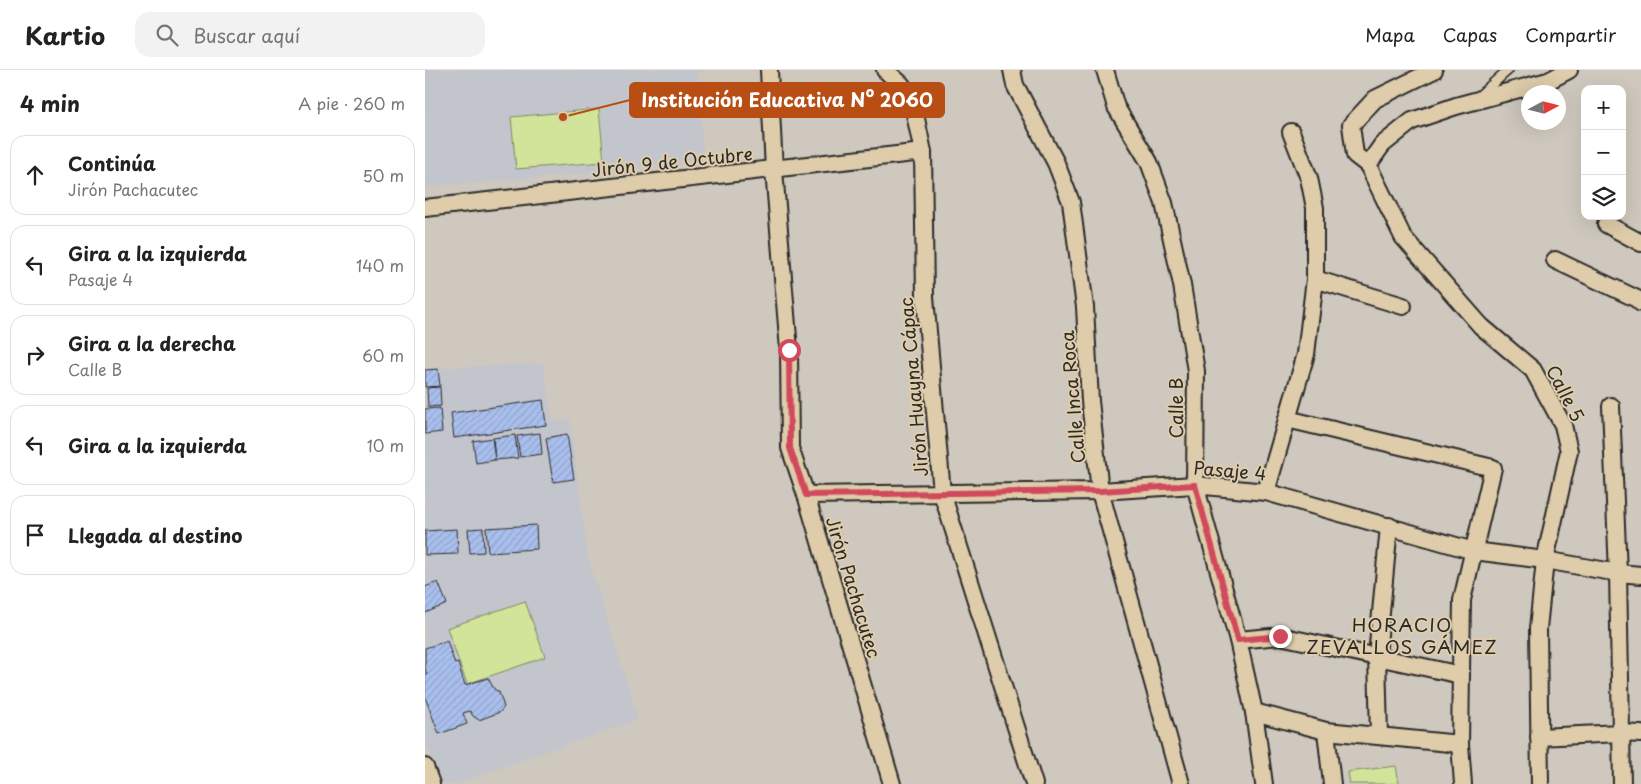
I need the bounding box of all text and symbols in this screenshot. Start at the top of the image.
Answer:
search box [135,12,485,57]
text: Kartio [25,17,105,53]
icon: search [153,21,181,49]
text: Buscar aquí [193,21,300,49]
text: Mapa [1365,21,1415,48]
text: Capas [1443,21,1497,48]
text: Compartir [1525,21,1616,48]
callout: Institución Educativa Nº 2060 [630,83,944,117]
text: Institución Educativa Nº 2060 [641,85,933,113]
north arrow [1521,85,1566,130]
map controls [1581,85,1626,220]
button: + [1581,85,1626,130]
text: 4 min [20,87,80,119]
text: A pie · 260 m [298,91,405,115]
button: − [1581,130,1626,175]
street label: Jirón 9 de Octubre [590,139,754,183]
text: Continúa [68,149,156,177]
icon: ahead [21,161,49,189]
text: 50 m [363,163,404,187]
button: layers [1581,175,1626,220]
text: Jirón Pachacutec [68,177,198,201]
text: Gira a la izquierda [68,239,247,267]
icon: left [21,251,49,279]
text: 140 m [356,253,404,277]
text: Pasaje 4 [68,267,133,291]
street label: Jirón Huayna Cápac [892,296,934,478]
text: Gira a la derecha [68,329,236,357]
street label: Calle Inca Roca [1053,329,1091,465]
route start [778,339,801,362]
icon: right [21,341,49,369]
text: 60 m [362,343,404,367]
text: Calle B [68,357,122,381]
street label: Calle 5 [1540,360,1592,426]
street label: Calle B [1162,378,1189,438]
icon: left [21,431,49,459]
text: Gira a la izquierda [68,431,247,459]
text: 10 m [367,433,404,457]
street label: Pasaje 4 [1192,453,1268,487]
street label: Jirón Pachacutec [820,513,888,661]
icon: arrive [21,521,49,549]
text: Llegada al destino [68,521,242,549]
district label: HORACIO ZEVALLOS GÁMEZ [1306,610,1498,660]
route end [1269,625,1292,648]

